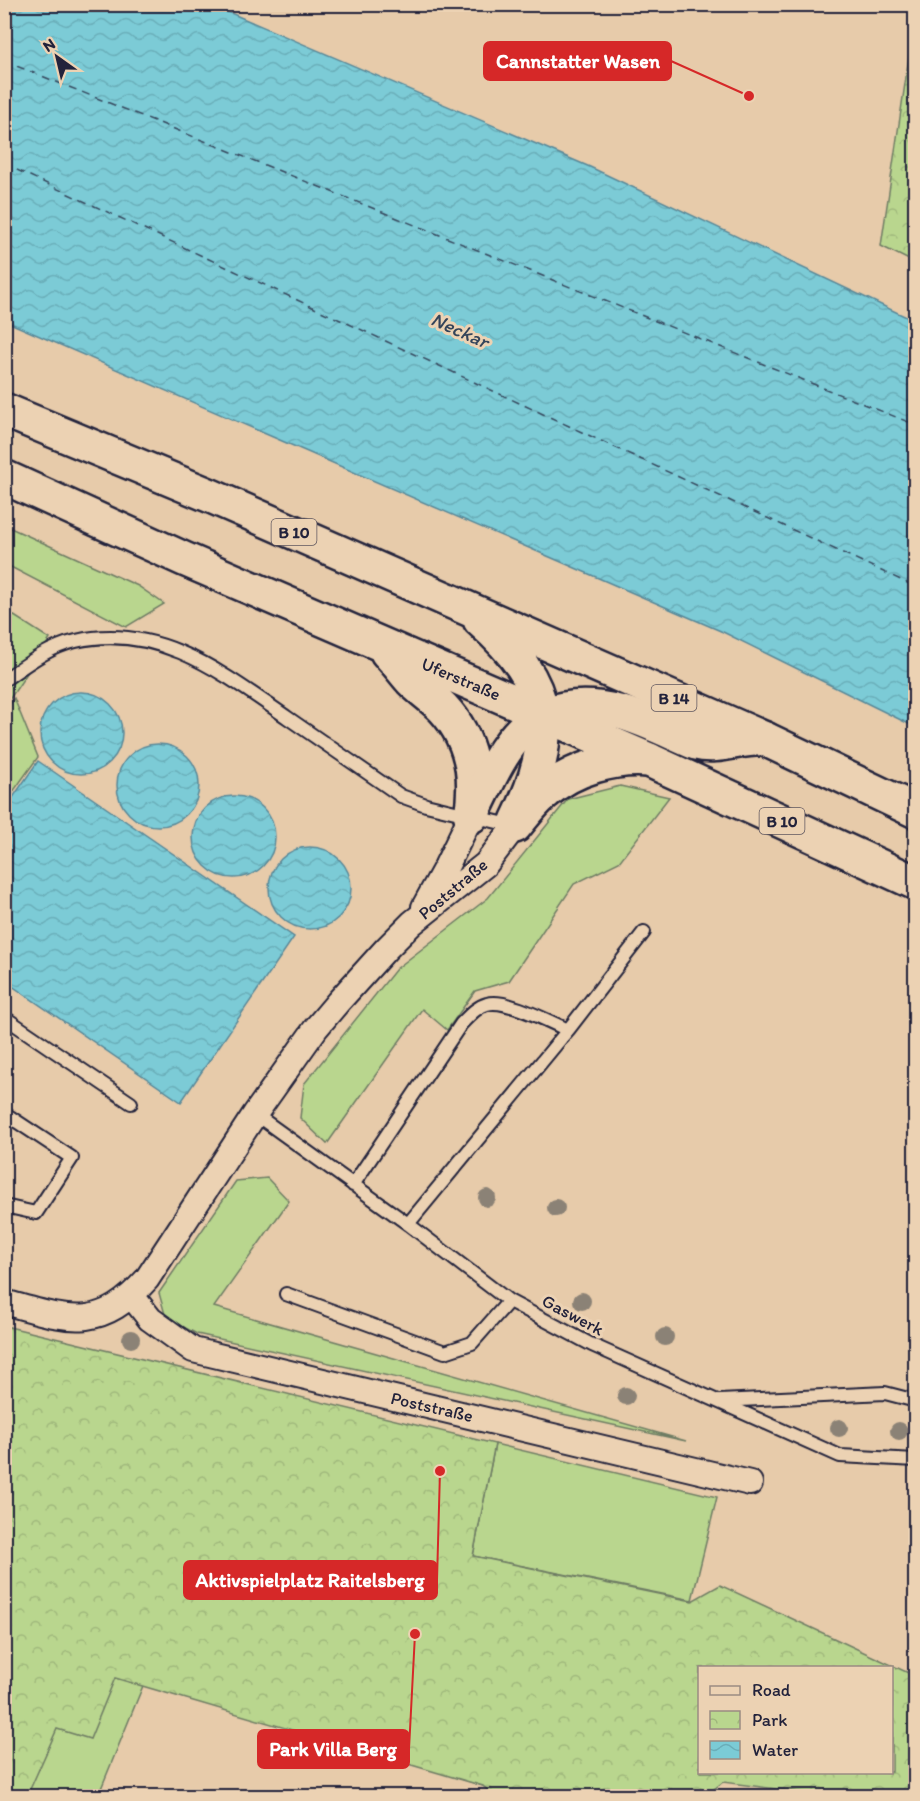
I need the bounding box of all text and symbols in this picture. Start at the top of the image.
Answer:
north arrow [27,27,87,87]
text: N [39,34,59,56]
callout: Cannstatter Wasen [484,42,671,80]
text: Cannstatter Wasen [496,49,661,73]
water label: Neckar [428,307,494,354]
road number: B 10 [272,519,316,545]
street label: Uferstraße [418,652,504,706]
road number: B 14 [652,685,696,711]
road number: B 10 [760,808,804,834]
street label: Poststraße [414,854,492,924]
street label: Gaswerk [538,1290,608,1341]
street label: Poststraße [389,1387,475,1427]
callout: Aktivspielplatz Raitelsberg [184,1561,437,1599]
text: Aktivspielplatz Raitelsberg [195,1568,425,1593]
legend [698,1666,893,1774]
text: Road [752,1679,791,1701]
text: Park [752,1709,787,1731]
callout: Park Villa Berg [258,1730,409,1768]
text: Park Villa Berg [269,1737,397,1762]
text: Water [752,1739,798,1761]

